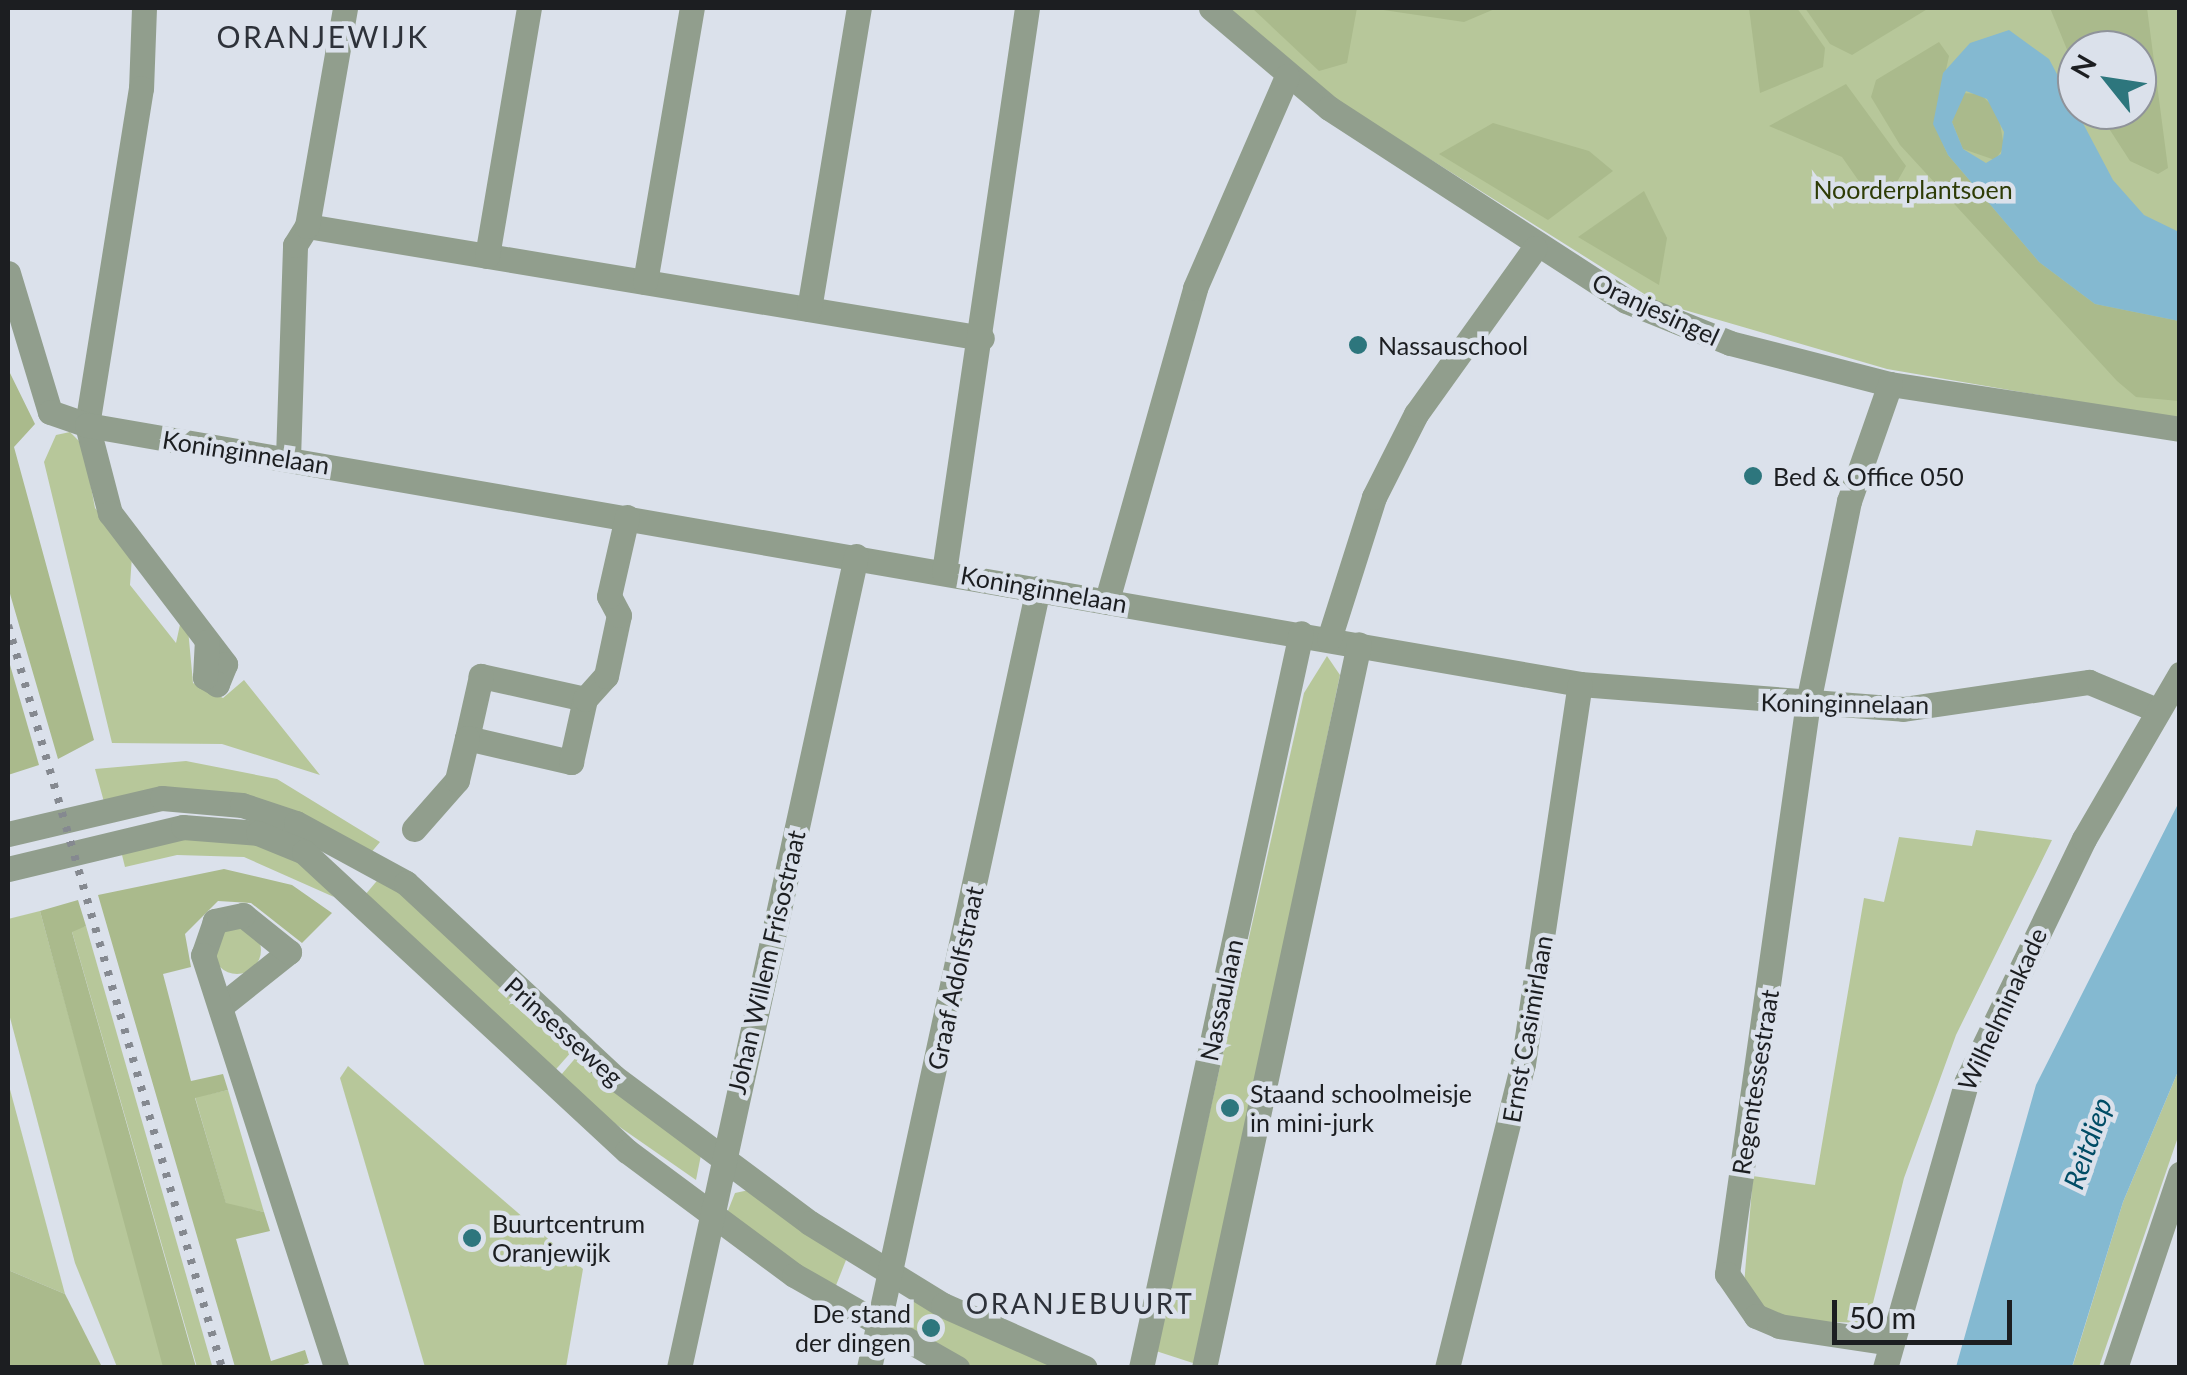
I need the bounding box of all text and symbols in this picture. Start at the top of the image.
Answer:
district label: ORANJEWIJK [216,18,430,54]
north arrow [2057,30,2157,130]
text: N [2063,48,2103,84]
park label: Noorderplantsoen [1813,174,2013,204]
street label: Oranjesingel [1588,266,1724,352]
place label: Nassauschool [1378,330,1528,360]
marker: Nassauschool [1347,334,1369,356]
street label: Koninginnelaan [160,424,332,480]
place label: Bed & Office 050 [1773,461,1964,491]
marker: Bed & Office 050 [1742,465,1764,487]
street label: Koninginnelaan [958,560,1130,618]
street label: Koninginnelaan [1761,687,1929,719]
street label: Johan Willem Frisostraat [721,827,811,1097]
street label: Graaf Adolfstraat [921,883,989,1073]
street label: Wilhelminakade [1951,923,2053,1095]
street label: Ernst Casimirlaan [1496,933,1558,1125]
street label: Nassaulaan [1193,936,1249,1064]
street label: Prinsesseweg [499,970,629,1092]
street label: Regentessestraat [1726,987,1784,1177]
place label: Staand schoolmeisje in mini-jurk [1250,1079,1472,1138]
water label: Reitdiep [2056,1093,2118,1193]
marker: Staand schoolmeisje in mini-jurk [1219,1097,1241,1119]
place label: Buurtcentrum Oranjewijk [492,1209,645,1268]
marker: Buurtcentrum Oranjewijk [461,1227,483,1249]
scale bar [1837,1280,2017,1342]
district label: ORANJEBUURT [966,1286,1194,1320]
place label: De stand der dingen [794,1299,911,1358]
text: 50 m [1849,1299,1916,1335]
marker: De stand der dingen [920,1317,942,1339]

